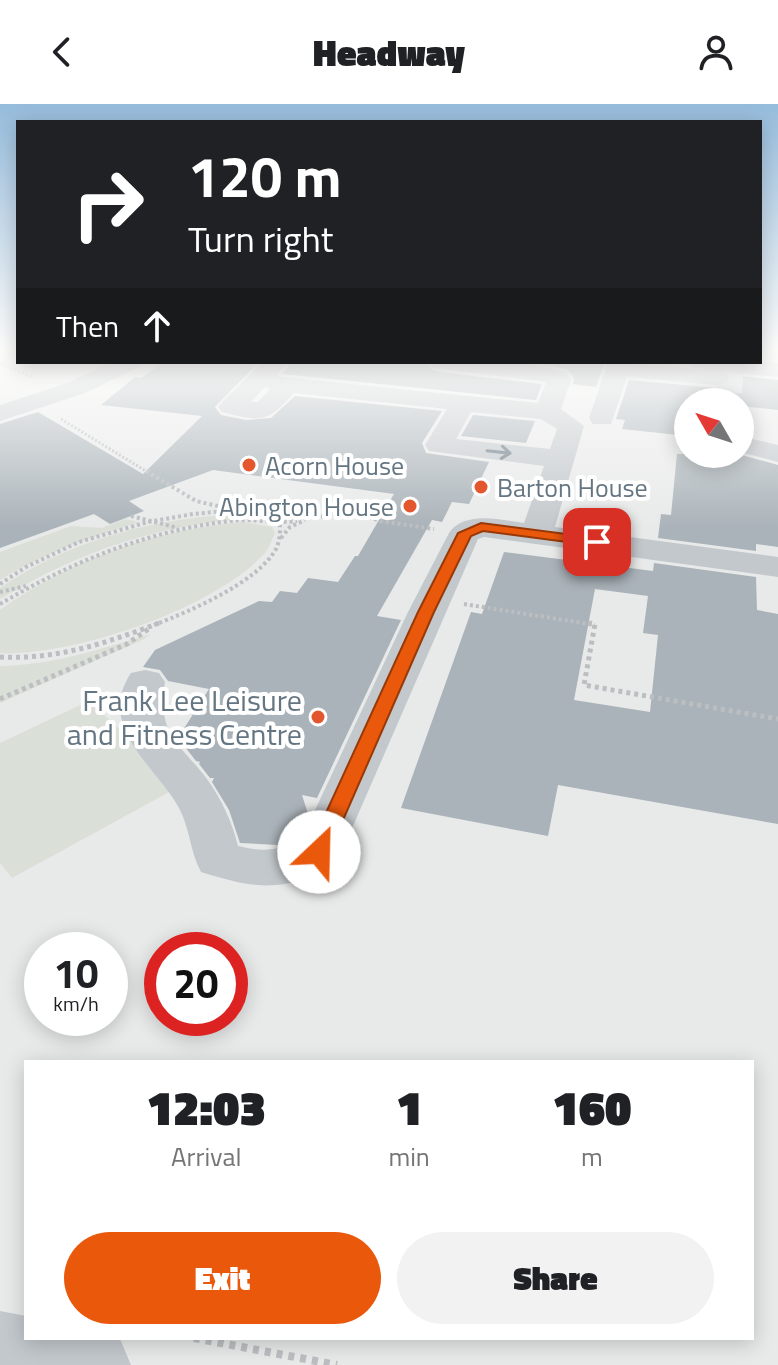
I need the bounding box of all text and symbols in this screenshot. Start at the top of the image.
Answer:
text: Headway [313,25,465,80]
icon: back [40,30,84,74]
icon: person [694,30,738,74]
text: 120 m [188,134,341,219]
icon: right [56,152,160,256]
text: Turn right [188,211,333,266]
text: Then [56,303,119,349]
icon: ahead [135,304,179,348]
north arrow [674,388,754,468]
map controls [674,388,754,468]
one-way arrow [485,444,512,459]
place label: Acorn House [265,446,404,485]
marker: Acorn House [240,456,258,474]
place label: Barton House [497,468,648,507]
marker: Barton House [472,478,490,496]
place label: Abington House [219,487,394,526]
marker: Abington House [401,497,419,515]
pin [563,508,631,576]
icon: arrive [575,520,619,564]
place label: Frank Lee Leisure and Fitness Centre [67,677,302,757]
marker: Frank Lee Leisure and Fitness Centre [309,708,327,726]
position arrow [277,810,361,894]
speed limit sign: 20 [144,932,248,1036]
text: 10 [54,943,98,1004]
text: km/h [53,988,99,1019]
text: 12:03 [146,1071,266,1144]
text: 1 [396,1071,422,1144]
text: 160 [552,1071,632,1144]
text: Arrival [171,1137,241,1176]
text: min [388,1137,430,1176]
text: m [581,1137,603,1176]
button: Exit [64,1232,381,1324]
button: Share [397,1232,714,1324]

